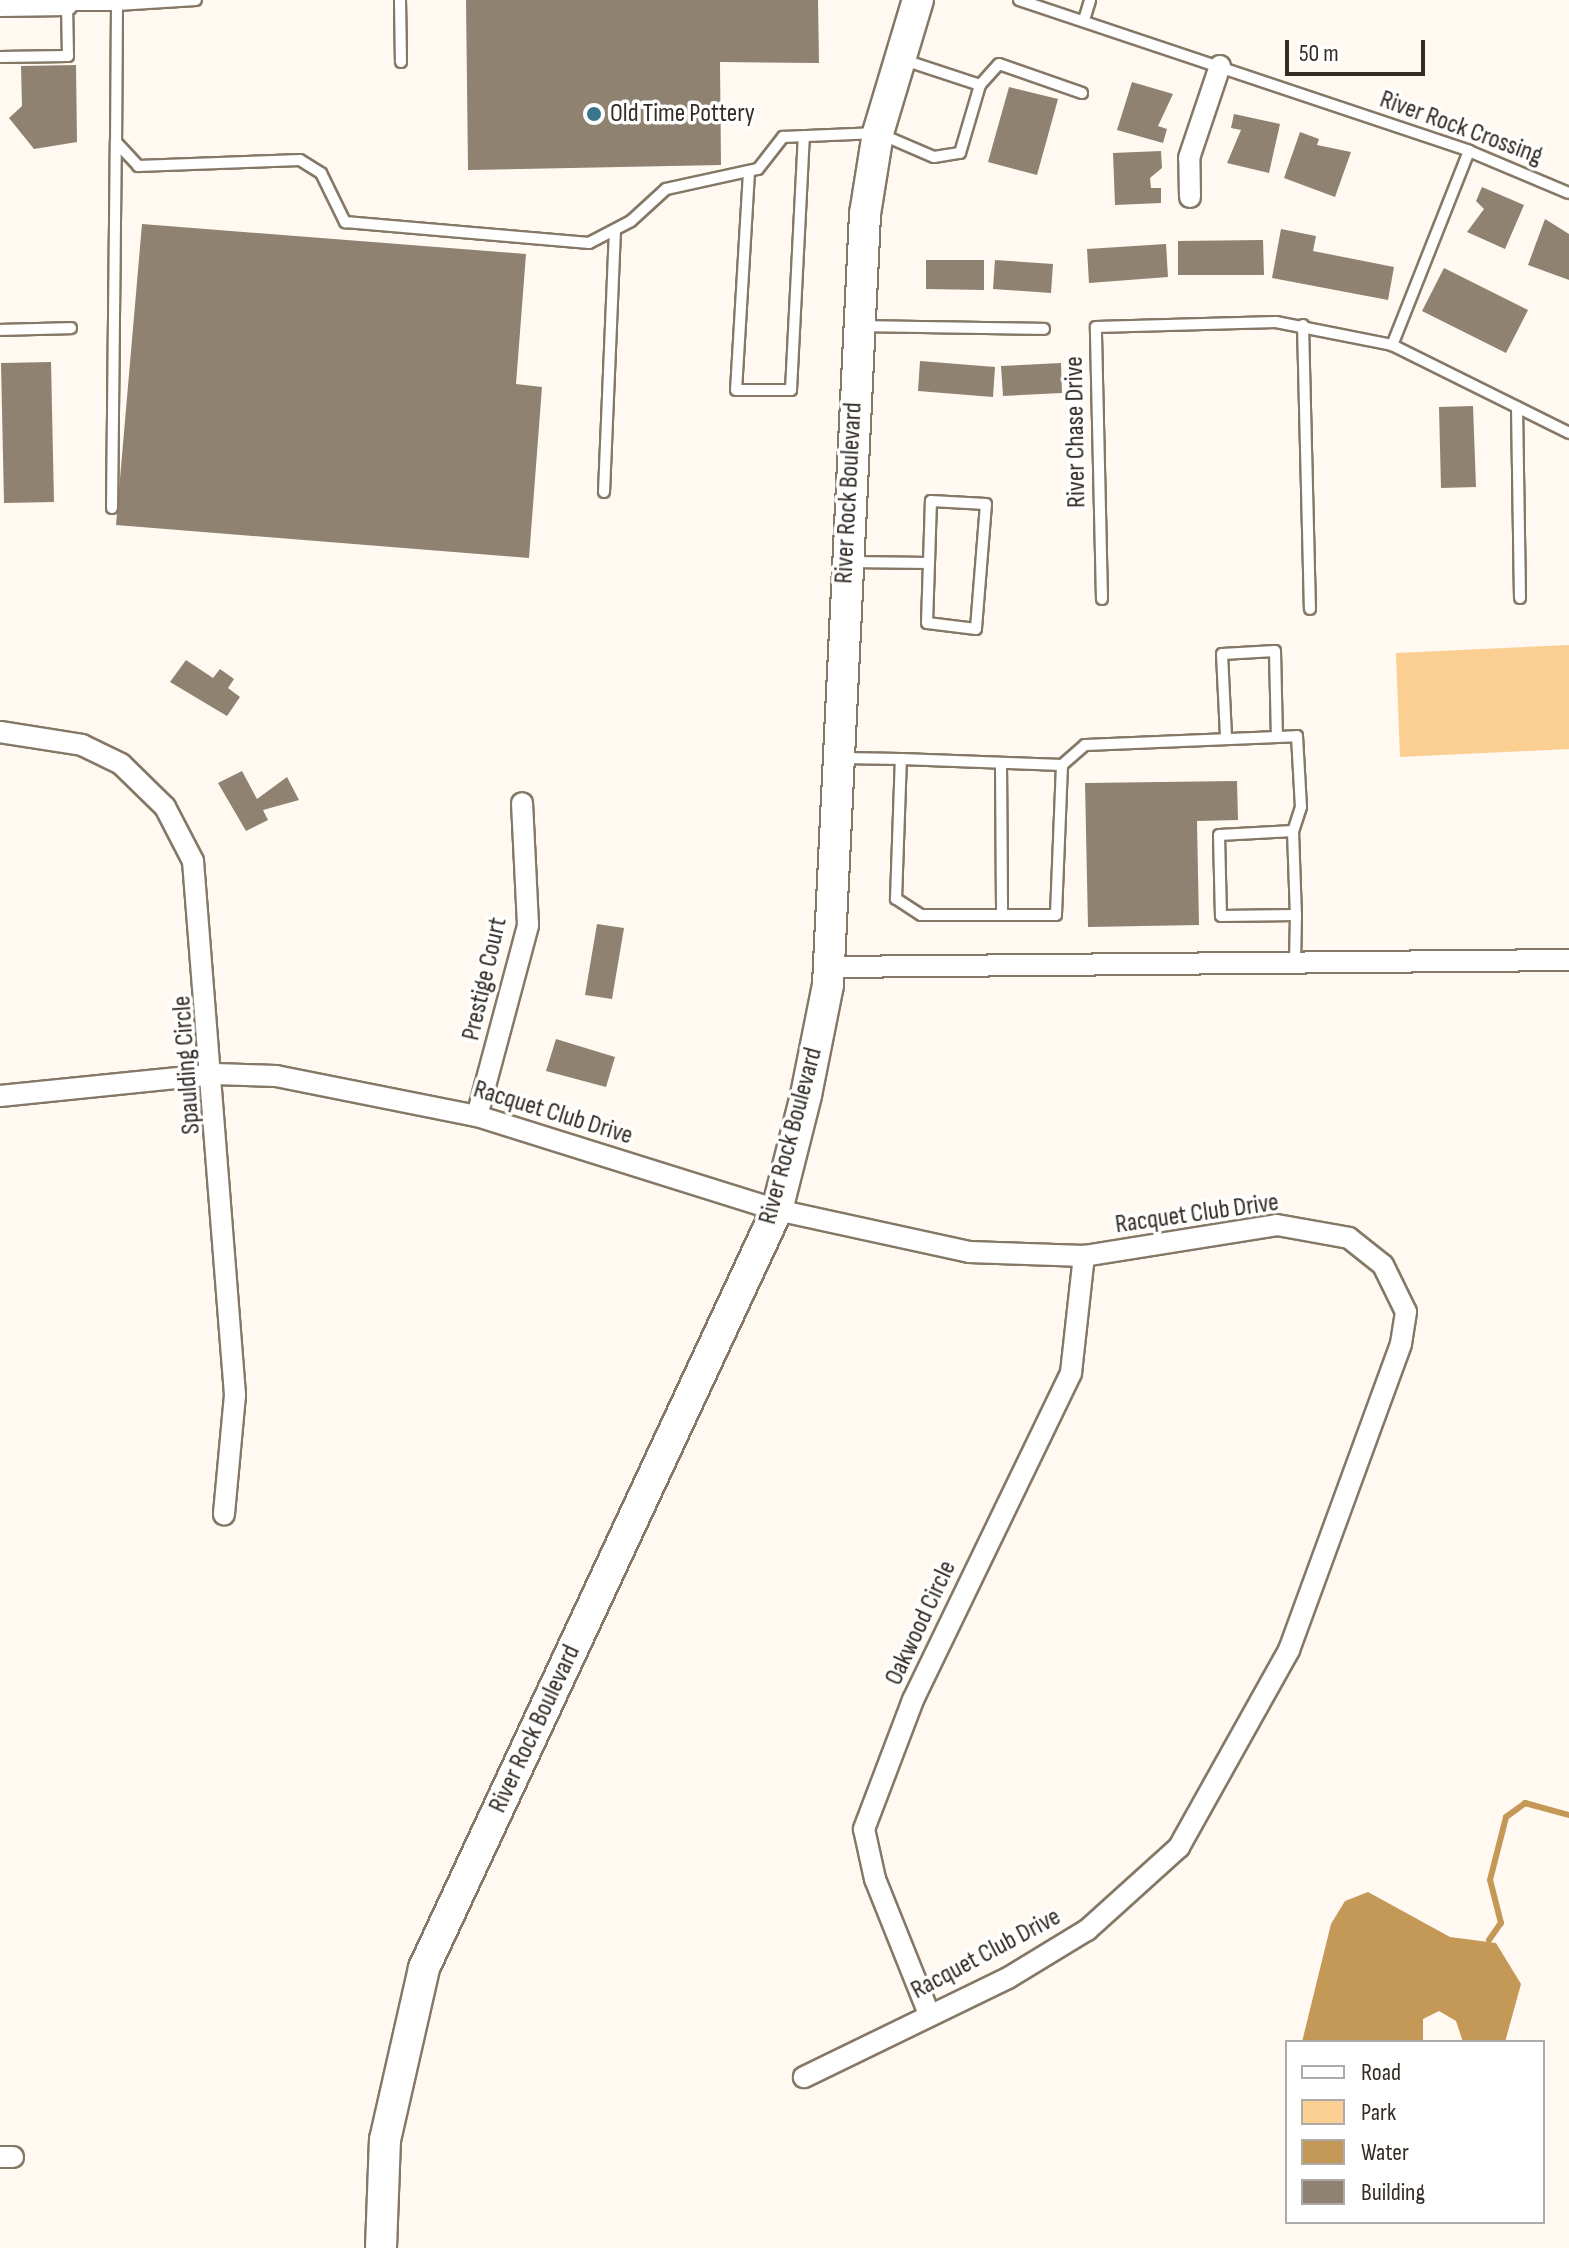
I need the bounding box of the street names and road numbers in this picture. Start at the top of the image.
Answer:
street label: River Rock Crossing [1375,84,1547,172]
street label: River Chase Drive [1059,356,1093,508]
street label: River Rock Boulevard [829,402,869,584]
street label: Prestige Court [456,915,514,1043]
street label: Spaulding Circle [167,995,207,1135]
street label: River Rock Boulevard [752,1044,830,1228]
street label: Racquet Club Drive [470,1074,636,1152]
street label: Racquet Club Drive [1113,1187,1281,1241]
street label: Oakwood Circle [879,1556,963,1690]
street label: River Rock Boulevard [482,1640,588,1818]
street label: Racquet Club Drive [906,1902,1066,2006]

